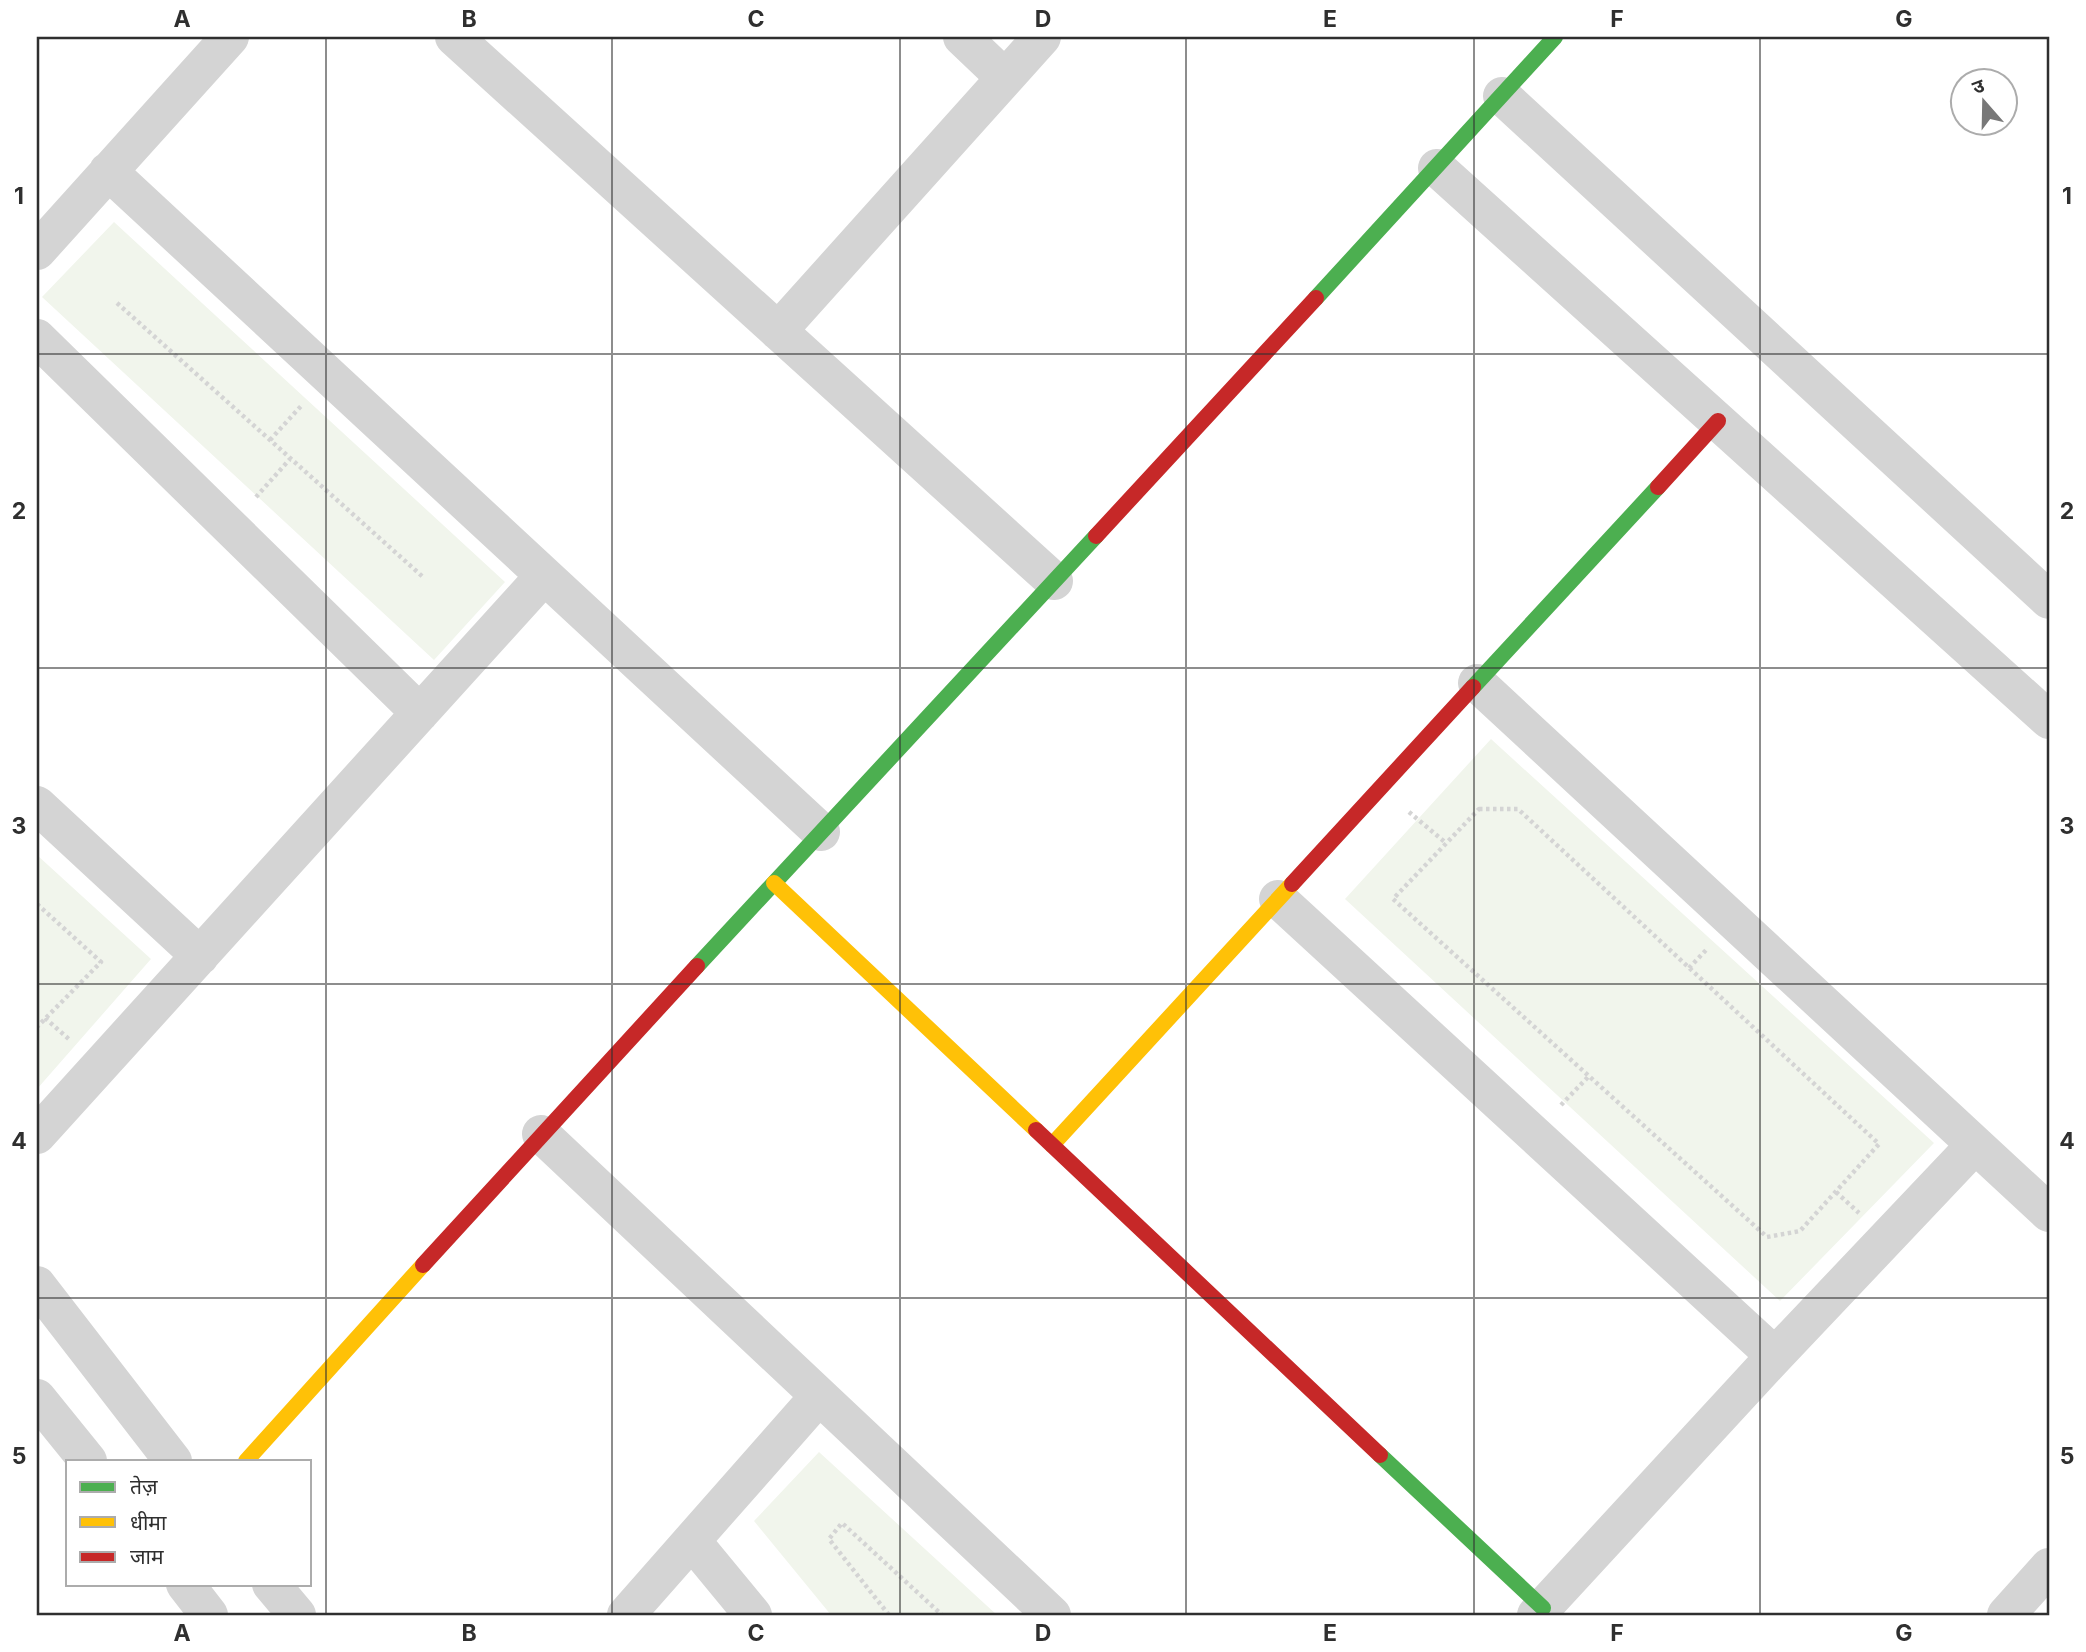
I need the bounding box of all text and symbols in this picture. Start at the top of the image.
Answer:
text: A [173,5,191,33]
text: B [461,5,477,33]
text: C [747,5,765,33]
text: D [1035,5,1051,33]
text: E [1323,5,1337,33]
text: F [1610,5,1624,33]
text: G [1895,5,1913,33]
north arrow [1950,66,2020,136]
text: उ [1969,73,1988,99]
text: 1 [14,182,24,210]
text: 1 [2062,182,2072,210]
text: 2 [12,497,26,525]
text: 2 [2060,497,2074,525]
text: 3 [12,812,26,840]
text: 3 [2060,812,2074,840]
text: 4 [11,1127,27,1155]
text: 4 [2059,1127,2075,1155]
text: 5 [12,1442,26,1470]
text: 5 [2060,1442,2074,1470]
legend [66,1460,312,1586]
text: तेज़ [130,1474,158,1499]
text: धीमा [130,1510,167,1535]
text: जाम [130,1544,164,1569]
text: A [173,1619,191,1647]
text: B [461,1619,477,1647]
text: C [747,1619,765,1647]
text: D [1035,1619,1051,1647]
text: E [1323,1619,1337,1647]
text: F [1610,1619,1624,1647]
text: G [1895,1619,1913,1647]

